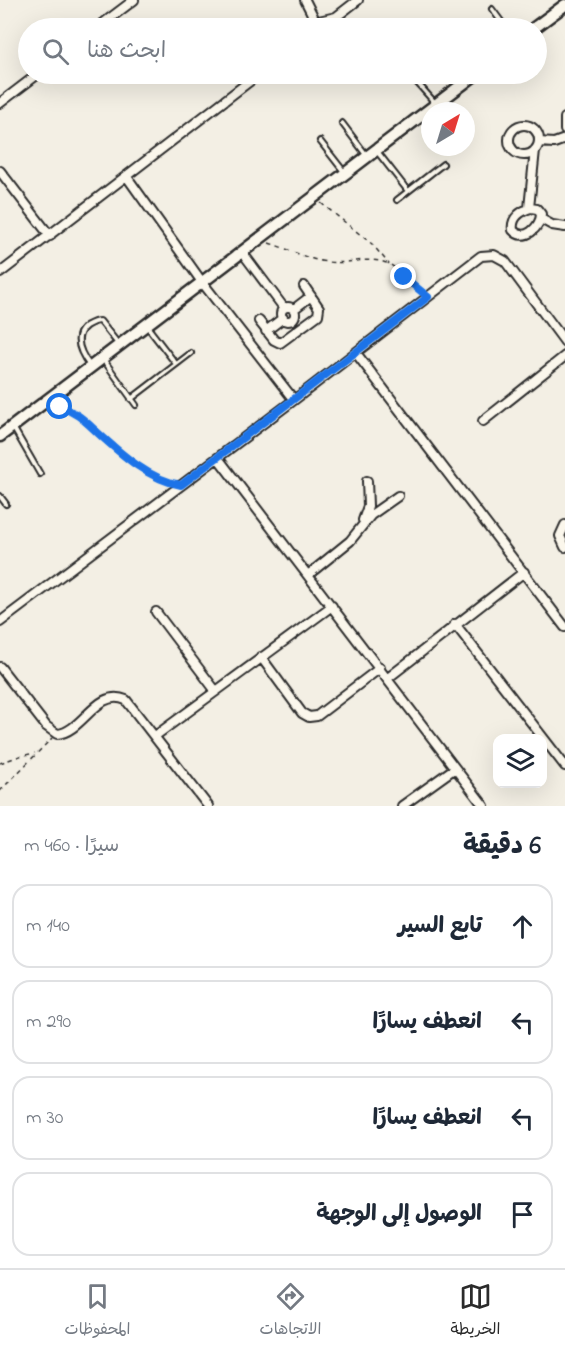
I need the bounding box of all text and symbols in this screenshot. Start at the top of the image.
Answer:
search box [18,18,547,84]
icon: search [39,35,72,68]
text: ابحث هنا [87,36,166,68]
north arrow [421,102,475,156]
route end [390,263,416,289]
route start [46,393,72,419]
map controls [493,734,547,788]
button: layers [493,734,547,788]
text: 6 دقيقة [463,828,541,866]
text: سيرًا · 460 m [24,832,119,861]
icon: ahead [506,910,539,943]
text: تابع السير [398,911,482,943]
text: 140 m [26,912,70,941]
icon: left [506,1006,539,1039]
text: انعطف يسارًا [373,1007,482,1039]
text: 290 m [26,1008,71,1037]
icon: left [506,1102,539,1135]
text: انعطف يسارًا [373,1103,482,1135]
text: 30 m [26,1104,63,1133]
icon: arrive [506,1198,539,1231]
text: الوصول إلى الوجهة [316,1199,482,1231]
tab: المحفوظات [65,1280,130,1343]
tab: الاتجاهات [260,1280,321,1343]
tab: الخريطة [451,1280,500,1343]

